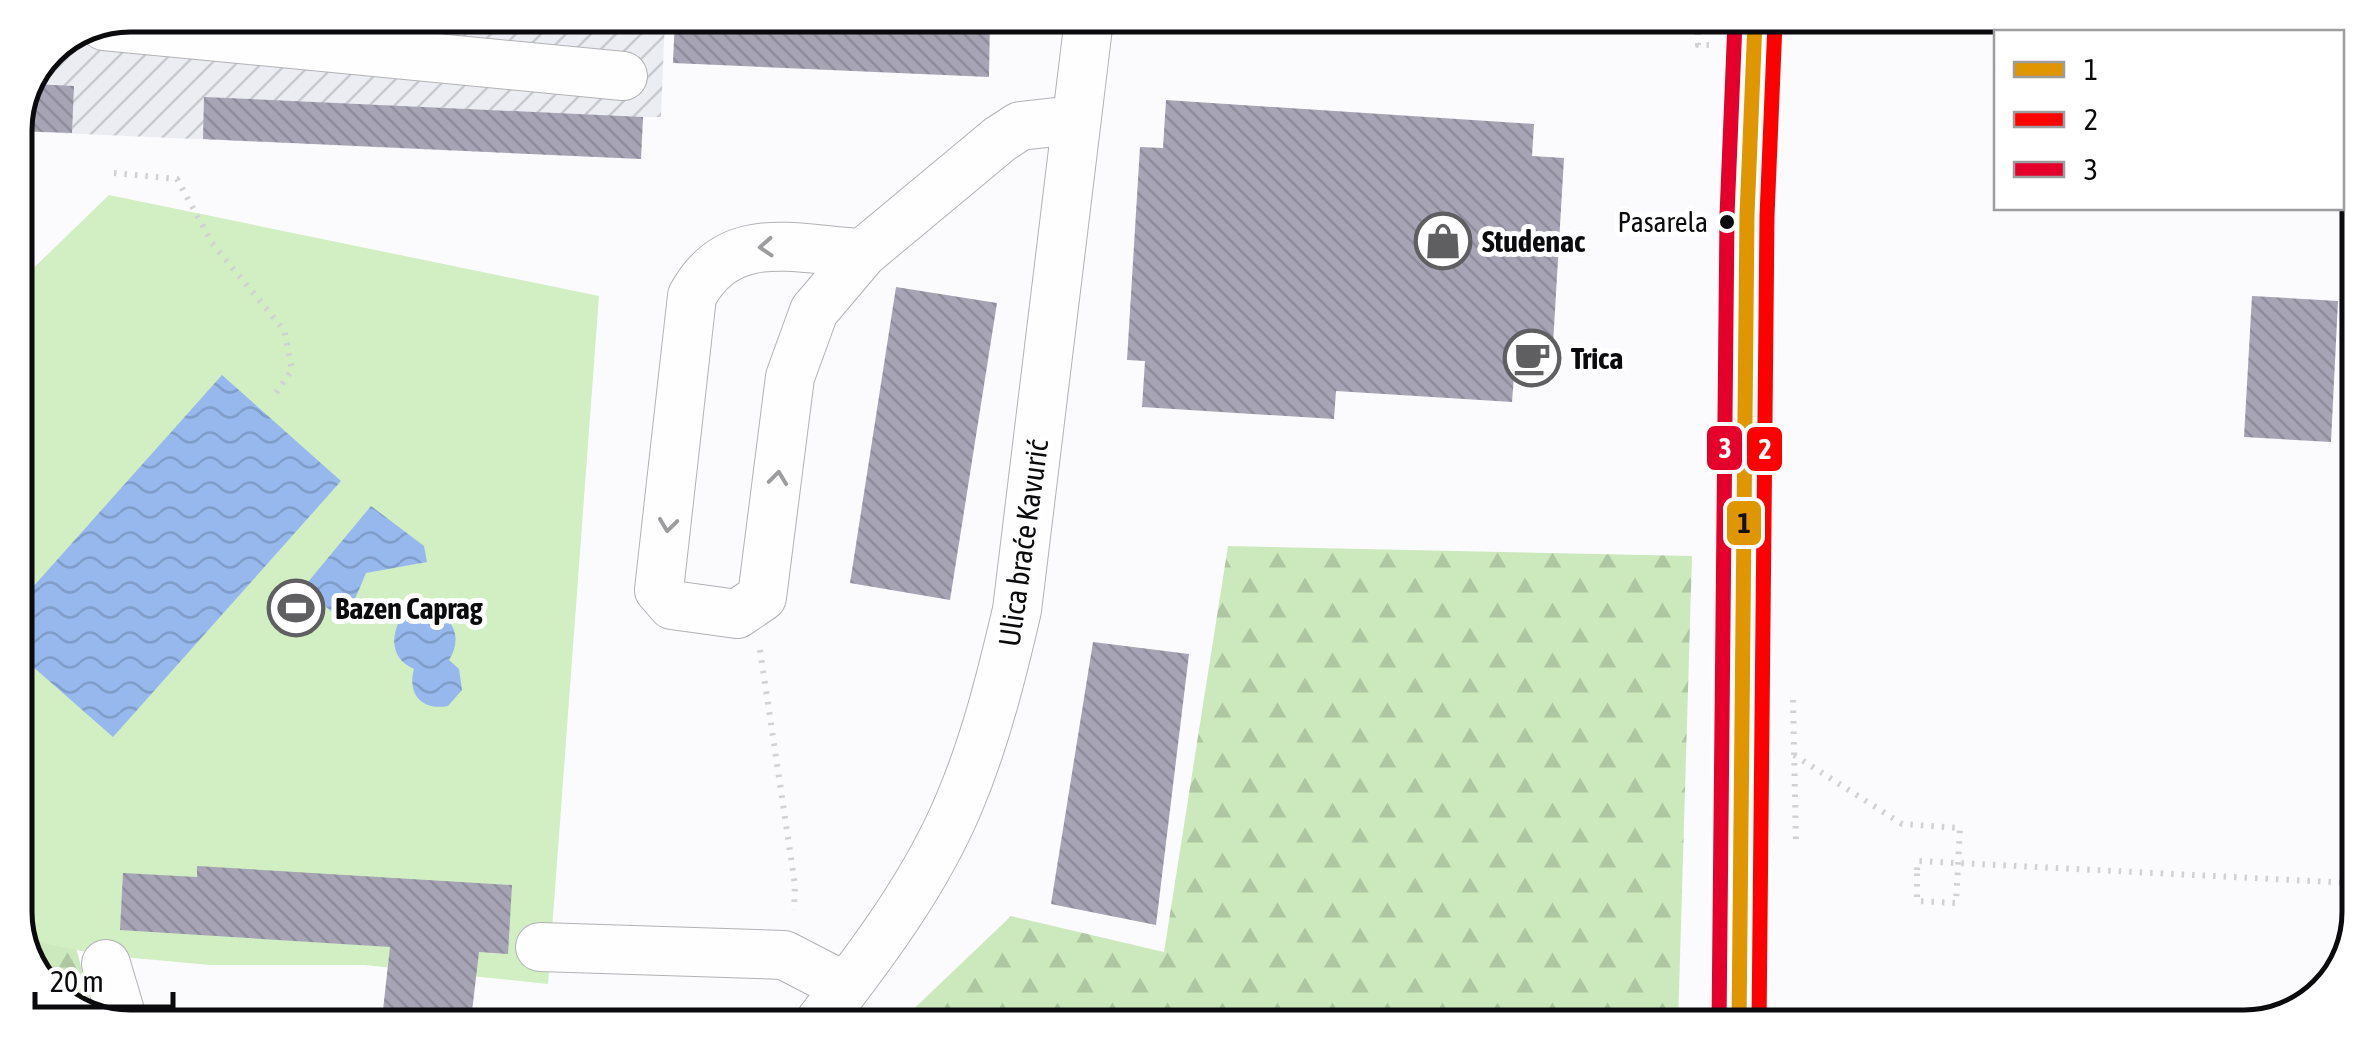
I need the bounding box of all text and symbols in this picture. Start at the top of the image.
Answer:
legend [1994,30,2344,210]
text: 1 [2084,52,2098,86]
text: 2 [2084,102,2098,136]
text: 3 [2084,152,2098,186]
place label: Pasarela [1618,206,1708,238]
shop icon: Studenac [1413,211,1473,271]
marker: Pasarela [1717,212,1737,232]
place label: Studenac [1482,224,1585,258]
one-way arrow [757,236,773,257]
cafe icon: Trica [1502,328,1562,388]
place label: Trica [1571,341,1623,375]
line badge: 3 [1705,424,1744,472]
line badge: 2 [1745,425,1784,473]
text: 3 [1718,432,1732,464]
text: 2 [1758,433,1772,465]
street label: Ulica braće Kavurić [992,436,1054,649]
one-way arrow [767,470,788,486]
line badge: 1 [1725,499,1763,547]
text: 1 [1737,507,1751,539]
one-way arrow [658,517,679,534]
sports icon: Bazen Caprag [266,578,326,638]
place label: Bazen Caprag [335,591,483,625]
scale bar [35,947,172,1009]
text: 20 m [50,964,104,998]

